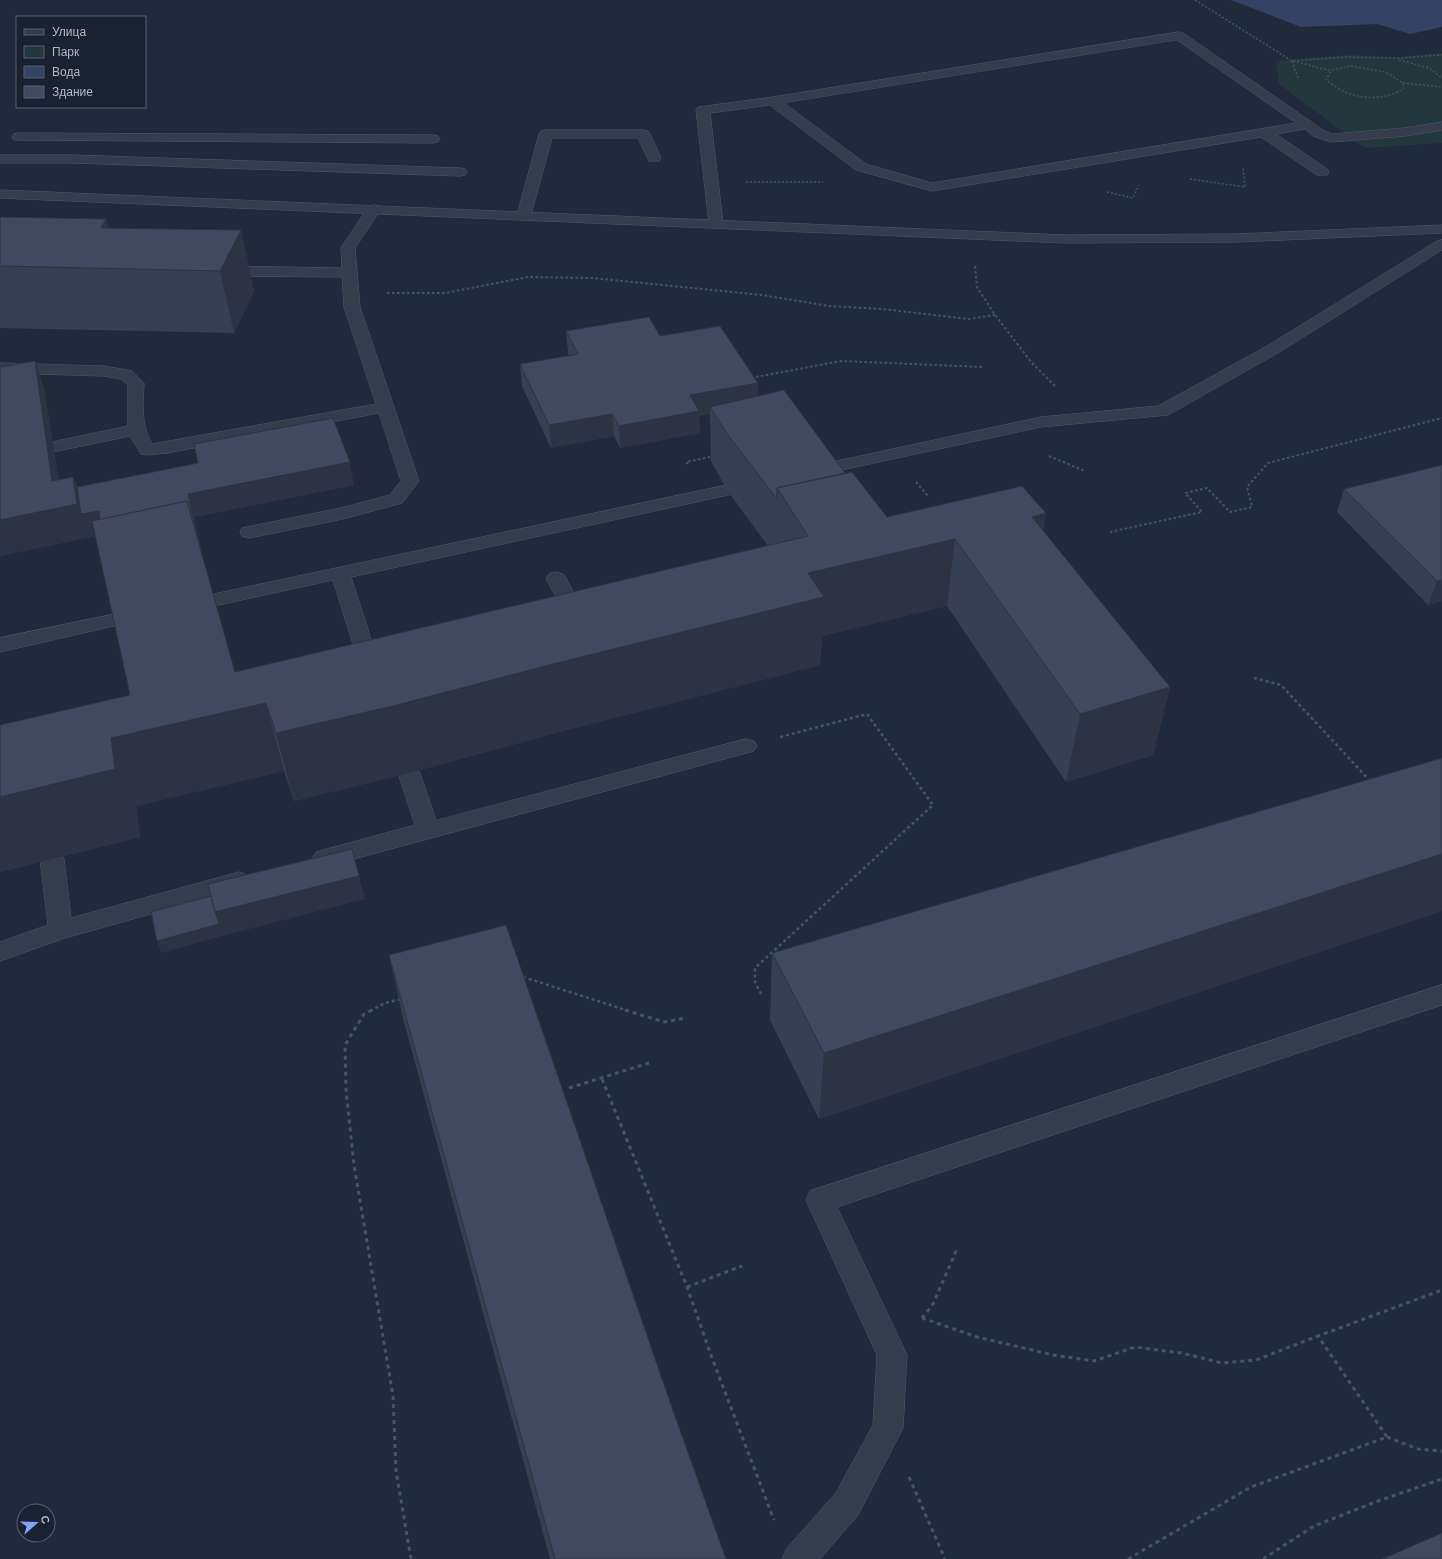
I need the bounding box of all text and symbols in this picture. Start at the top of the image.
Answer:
legend [16,16,146,108]
text: Улица [52,24,86,39]
text: Парк [52,44,80,59]
text: Вода [52,64,80,79]
text: Здание [52,84,93,99]
north arrow [16,1503,56,1543]
text: С [38,1513,53,1525]

